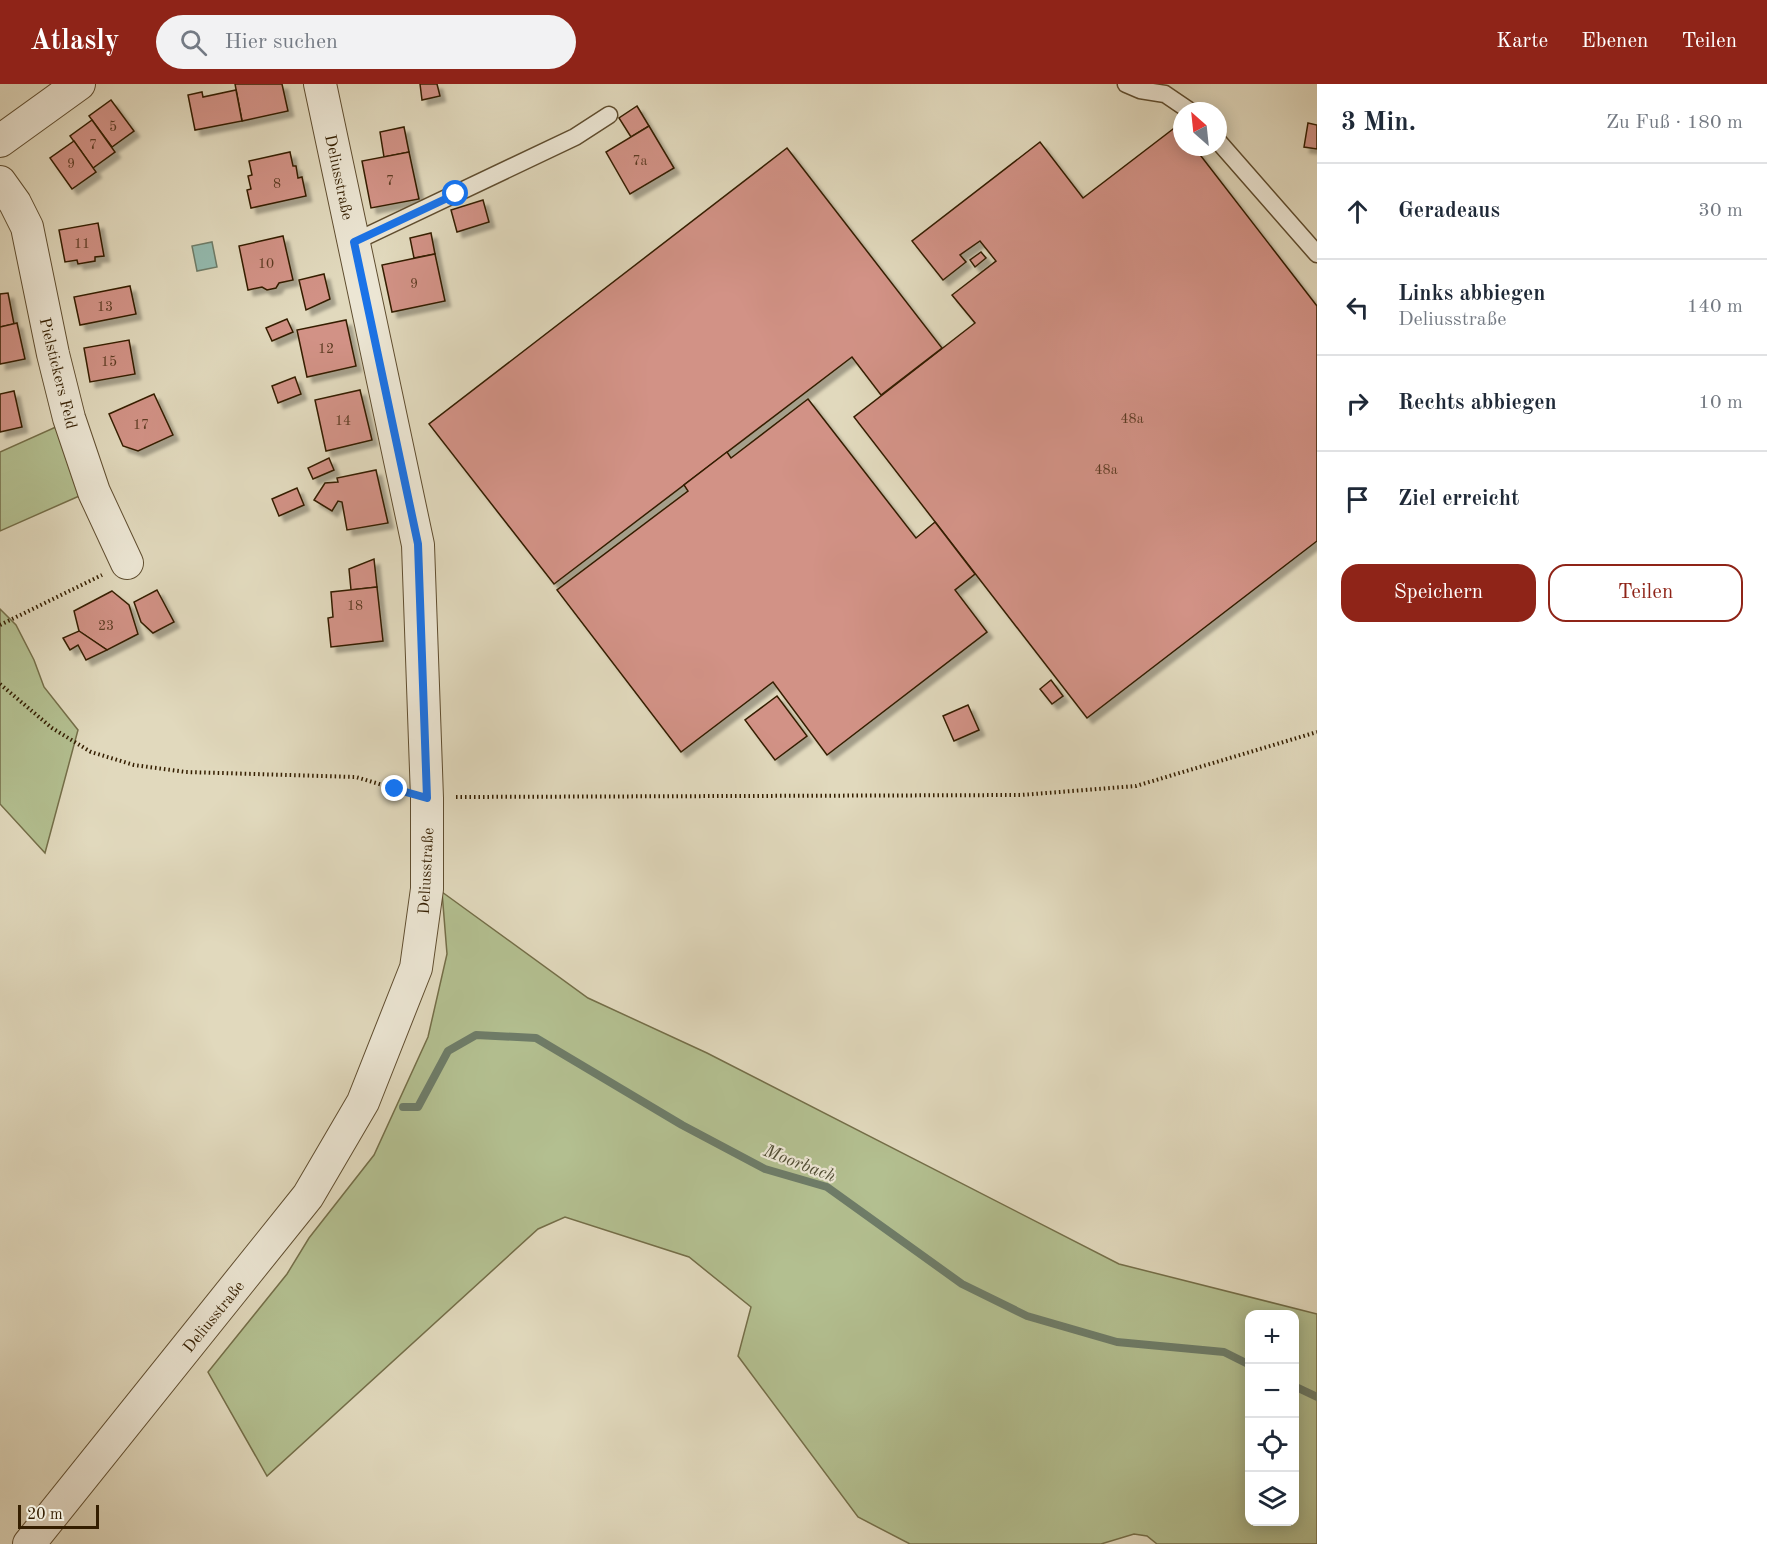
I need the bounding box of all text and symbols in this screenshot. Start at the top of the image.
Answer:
search box [156,15,576,69]
icon: search [177,26,210,59]
text: Atlasly [30,28,120,56]
text: Hier suchen [225,31,338,53]
text: Karte [1496,31,1548,52]
text: Ebenen [1581,31,1648,52]
text: Teilen [1681,31,1737,52]
north arrow [1173,102,1227,156]
text: 3 Min. [1341,110,1416,136]
text: Zu Fuß · 180 m [1606,113,1743,133]
house number: 5 [109,120,117,134]
street label: Deliusstraße [321,133,355,222]
house number: 7 [89,138,97,152]
house number: 7a [632,154,648,168]
house number: 9 [67,157,75,171]
house number: 7 [386,174,394,188]
house number: 8 [273,177,281,191]
route start [442,180,468,206]
icon: ahead [1341,195,1374,228]
text: Geradeaus [1398,200,1500,222]
text: 30 m [1698,201,1743,221]
house number: 11 [74,237,90,251]
house number: 10 [258,257,274,271]
house number: 9 [410,277,418,291]
text: Links abbiegen [1398,283,1546,305]
icon: left [1341,291,1374,324]
text: 140 m [1687,297,1743,317]
house number: 13 [97,300,113,314]
text: Deliusstraße [1398,310,1506,330]
street label: Pielstickers Feld [35,316,79,431]
house number: 12 [318,342,334,356]
house number: 15 [101,355,117,369]
icon: right [1341,387,1374,420]
text: Rechts abbiegen [1398,392,1557,414]
text: 10 m [1698,393,1743,413]
house number: 48a [1120,412,1144,426]
house number: 14 [335,414,351,428]
house number: 17 [133,418,149,432]
house number: 48a [1094,463,1118,477]
icon: arrive [1341,483,1374,516]
text: Ziel erreicht [1398,488,1519,510]
button: Speichern [1341,564,1536,622]
button: Teilen [1548,564,1743,622]
house number: 18 [347,599,363,613]
house number: 23 [98,619,114,633]
route end [381,775,407,801]
street label: Deliusstraße [417,827,437,915]
water label: Moorbach [760,1142,838,1186]
street label: Deliusstraße [181,1279,248,1356]
map controls [1245,1310,1299,1526]
button: + [1245,1310,1299,1364]
button: − [1245,1364,1299,1418]
button: locate [1245,1418,1299,1472]
button: layers [1245,1472,1299,1526]
scale bar [18,1502,99,1530]
text: 20 m [27,1507,63,1523]

